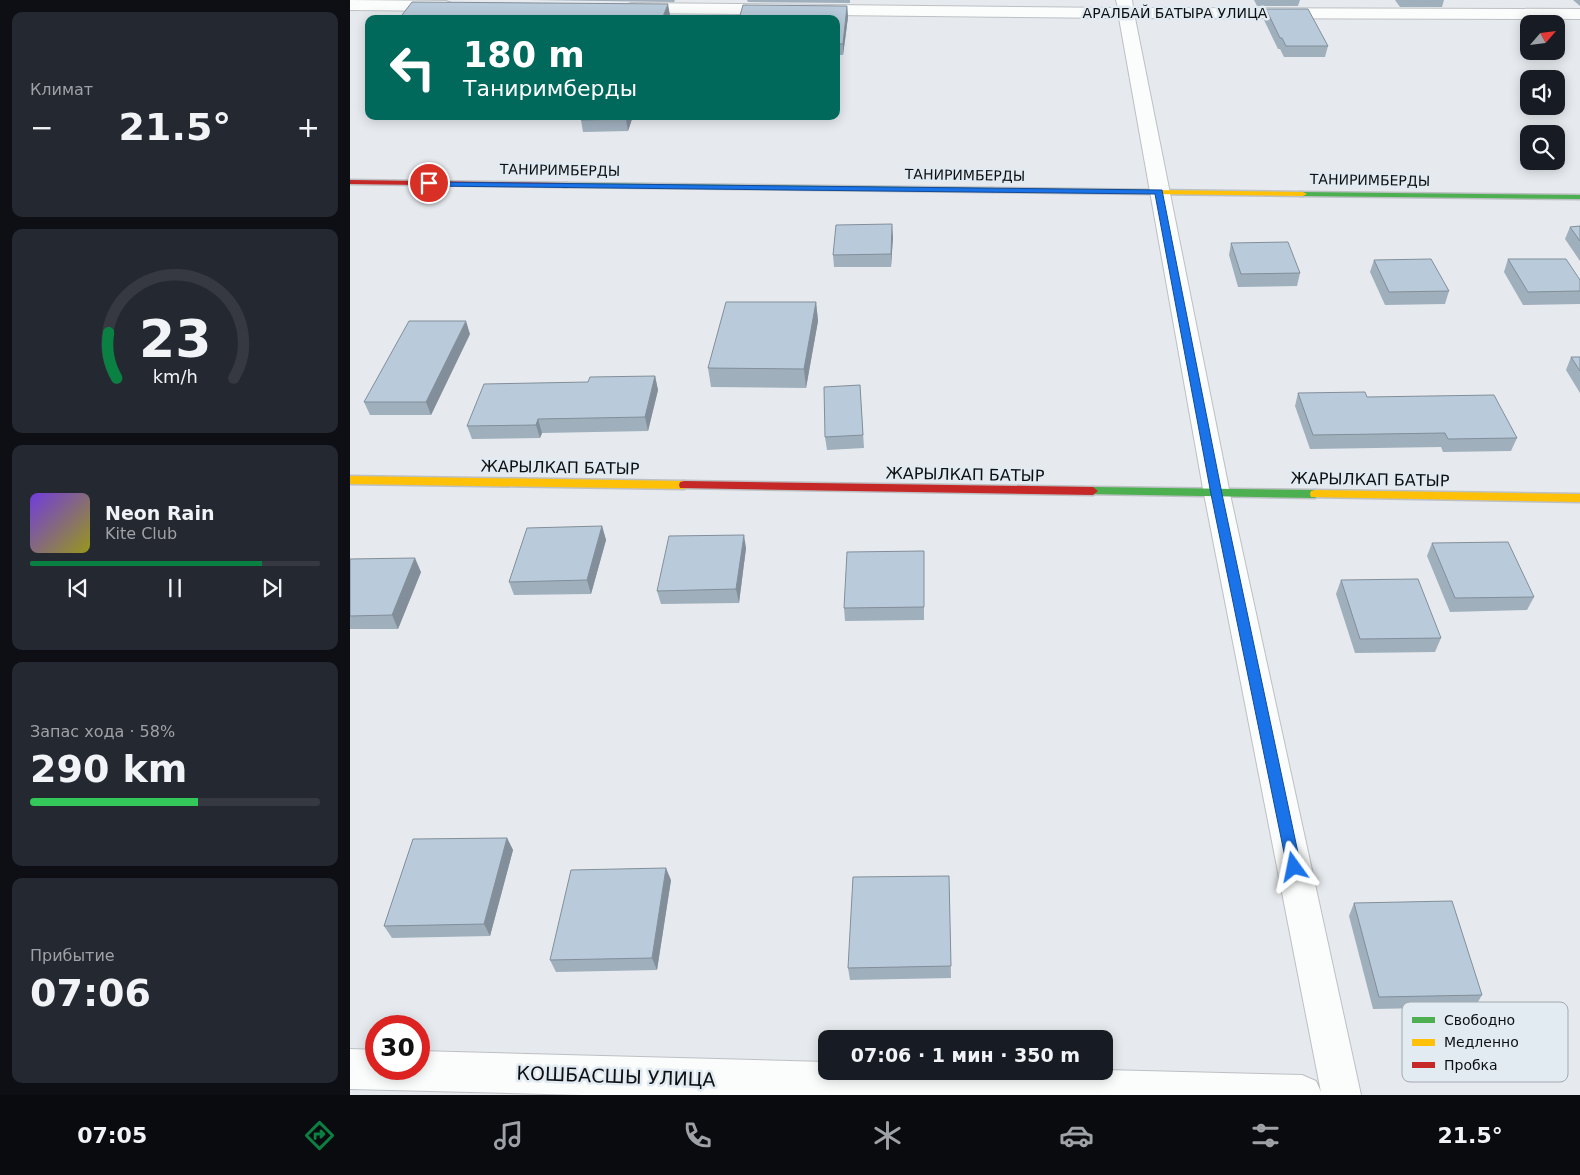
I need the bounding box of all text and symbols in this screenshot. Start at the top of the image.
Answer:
street label: АРАЛБАЙ БАТЫРА УЛИЦА [1083,4,1268,21]
north arrow [1520,15,1565,60]
map controls [1520,15,1565,170]
icon: left [380,35,445,100]
text: 180 m [463,35,585,75]
button: sound [1520,70,1565,115]
text: Таниримберды [463,76,637,101]
text: Климат [30,80,93,99]
text: 21.5° [119,105,231,149]
text: − [30,111,53,144]
text: + [297,111,320,144]
button: search [1520,125,1565,170]
street label: ТАНИРИМБЕРДЫ [499,161,620,179]
pin [408,162,450,204]
street label: ТАНИРИМБЕРДЫ [904,166,1025,184]
icon: arrive [415,169,443,197]
street label: ТАНИРИМБЕРДЫ [1309,171,1430,189]
text: 23 [139,309,211,369]
text: km/h [152,366,198,387]
street label: ЖАРЫЛКАП БАТЫР [480,457,640,478]
street label: ЖАРЫЛКАП БАТЫР [885,464,1045,485]
street label: ЖАРЫЛКАП БАТЫР [1290,469,1450,490]
text: Neon Rain [105,502,214,524]
text: Kite Club [105,524,177,543]
icon: previous [64,574,92,602]
icon: pause [161,574,189,602]
icon: next [258,574,286,602]
text: Запас хода · 58% [30,722,175,741]
text: 290 km [30,747,187,791]
position arrow [1267,840,1319,892]
text: Прибытие [30,946,115,965]
text: 07:06 [30,971,151,1015]
legend [1402,1002,1568,1082]
text: Свободно [1444,1012,1515,1028]
speed limit sign: 30 [365,1015,430,1080]
text: Медленно [1444,1034,1519,1050]
text: 07:06 · 1 мин · 350 m [851,1044,1080,1066]
text: Пробка [1444,1057,1498,1073]
street label: КОШБАСШЫ УЛИЦА [516,1062,716,1090]
icon: directions [302,1118,337,1153]
icon: music [491,1118,526,1153]
icon: phone [680,1118,715,1153]
icon: climate [870,1118,905,1153]
icon: car [1059,1118,1094,1153]
icon: filters [1248,1118,1283,1153]
text: 07:05 [77,1123,147,1148]
text: 21.5° [1437,1123,1503,1148]

